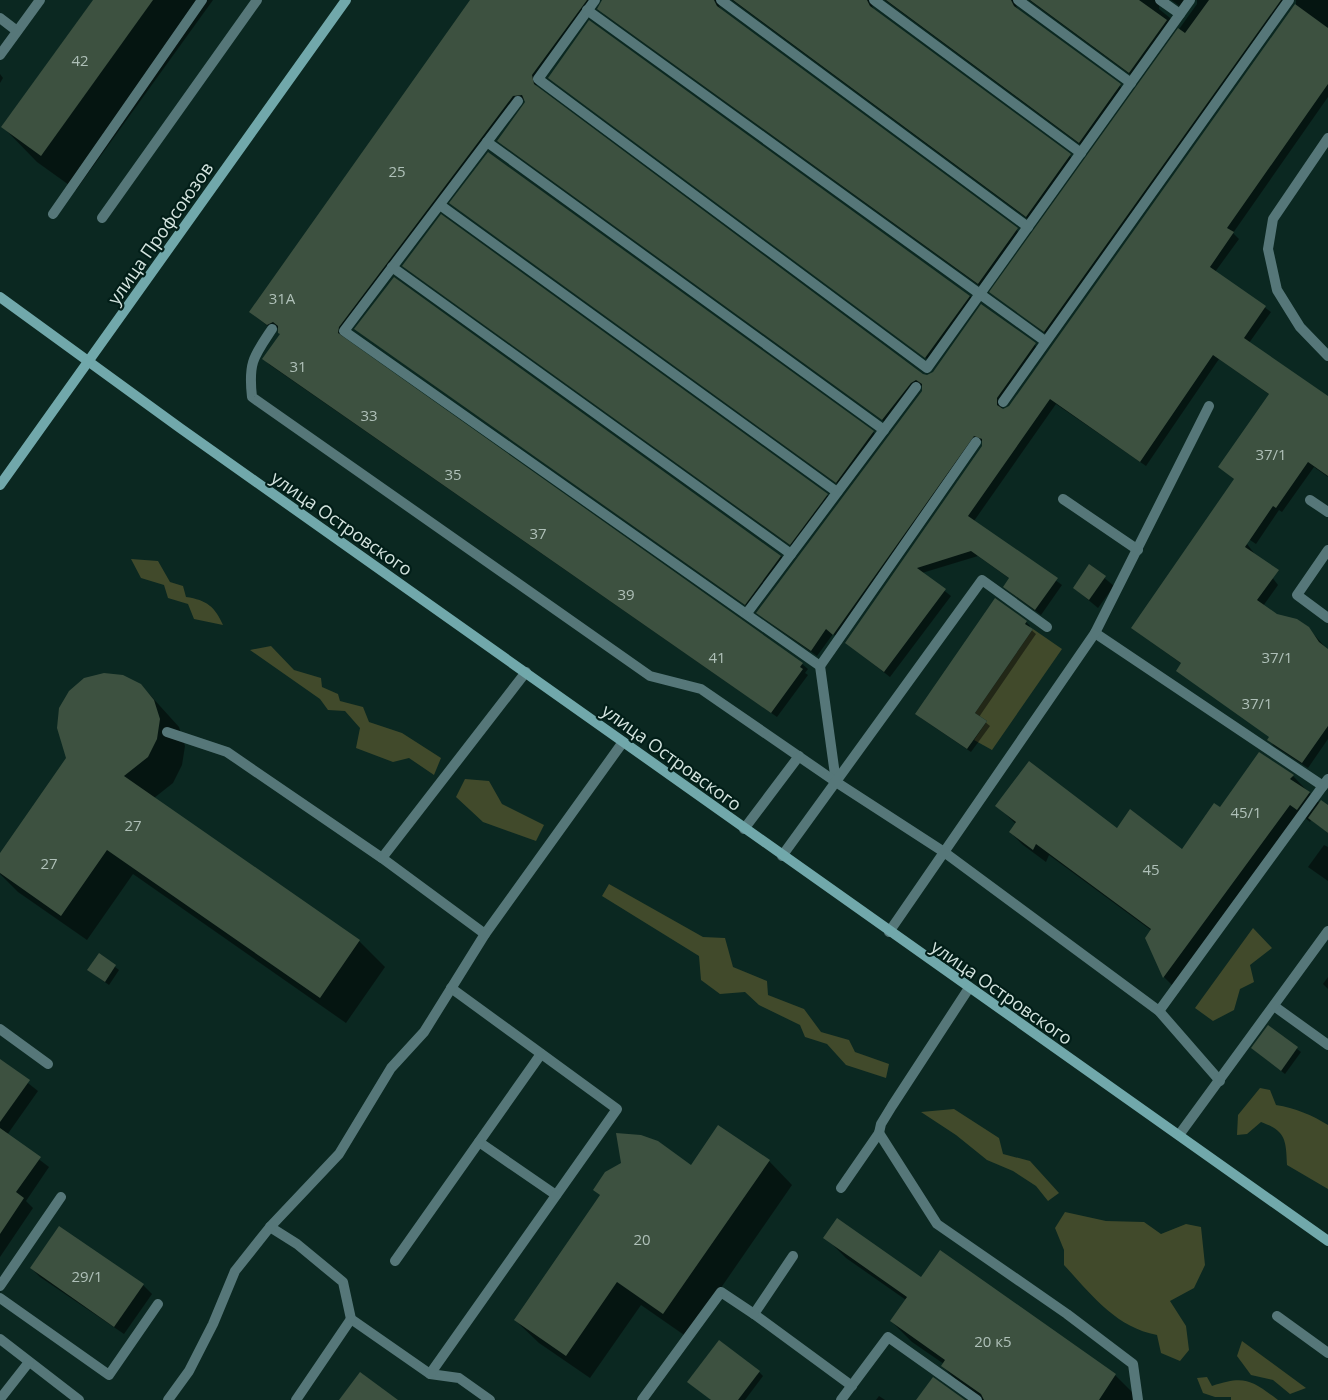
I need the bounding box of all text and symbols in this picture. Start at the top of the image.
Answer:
house number: 42 [71,50,89,70]
street label: улица Профсоюзов [102,157,218,309]
house number: 25 [388,161,406,181]
house number: 31А [269,288,296,308]
house number: 31 [289,356,307,376]
house number: 33 [360,405,378,425]
house number: 37/1 [1255,444,1287,464]
house number: 35 [444,464,462,484]
street label: улица Островского [267,465,417,581]
house number: 37 [529,523,547,543]
house number: 39 [617,584,635,604]
house number: 41 [708,647,726,667]
house number: 37/1 [1261,647,1293,667]
house number: 37/1 [1241,693,1273,713]
street label: улица Островского [597,698,747,816]
house number: 45/1 [1230,802,1262,822]
house number: 27 [124,815,142,835]
house number: 27 [40,853,58,873]
house number: 45 [1142,859,1160,879]
street label: улица Островского [927,934,1077,1050]
house number: 20 [633,1229,651,1249]
house number: 29/1 [71,1266,103,1286]
house number: 20 к5 [974,1331,1012,1351]

